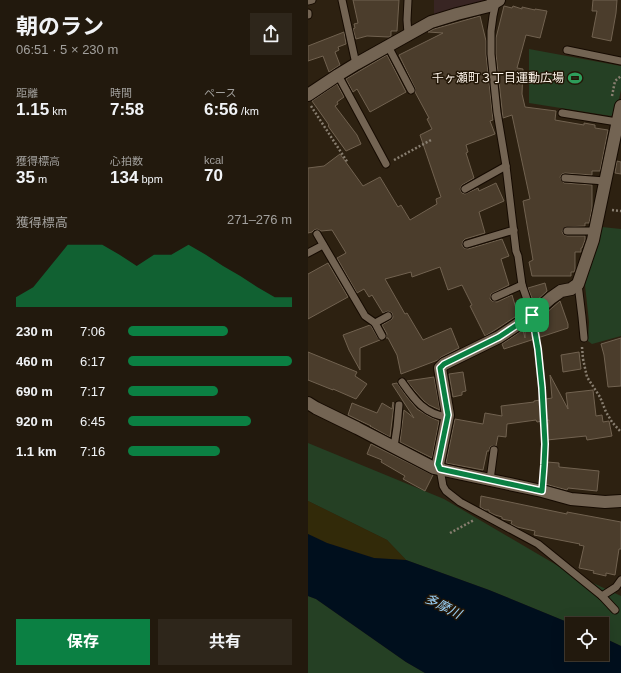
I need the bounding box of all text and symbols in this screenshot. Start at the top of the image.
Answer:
button: share [250,13,292,55]
text: 朝のラン [16,14,104,39]
text: 06:51 · 5 × 230 m [16,42,118,57]
sports icon: 千ヶ瀬町３丁目運動広場 [567,70,583,86]
place label: 千ヶ瀬町３丁目運動広場 [432,71,564,85]
text: 距離 [16,87,38,99]
text: 時間 [110,87,132,99]
text: ペース [204,87,236,99]
text: 1.15 [16,100,49,119]
text: 7:58 [110,100,144,119]
text: 6:56 [204,100,238,119]
text: km [49,105,67,117]
text: /km [238,105,259,117]
text: kcal [204,154,224,166]
text: 獲得標高 [16,155,60,167]
text: 心拍数 [110,155,143,167]
text: 70 [204,166,223,185]
text: 35 [16,168,35,187]
text: 134 [110,168,138,187]
text: m [35,173,47,185]
text: bpm [138,173,163,185]
text: 271–276 m [227,212,292,227]
text: 獲得標高 [16,215,68,230]
pin [515,298,549,332]
icon: arrive [521,304,543,326]
text: 230 m [16,324,53,339]
text: 7:06 [80,324,105,339]
text: 460 m [16,354,53,369]
text: 6:17 [80,354,105,369]
text: 690 m [16,384,53,399]
text: 7:17 [80,384,105,399]
text: 920 m [16,414,53,429]
text: 6:45 [80,414,105,429]
text: 1.1 km [16,444,56,459]
text: 7:16 [80,444,105,459]
water label: 多摩川 [422,590,466,622]
map controls [565,617,609,661]
button: locate [565,617,609,661]
button: 保存 [16,619,150,665]
button: 共有 [158,619,292,665]

